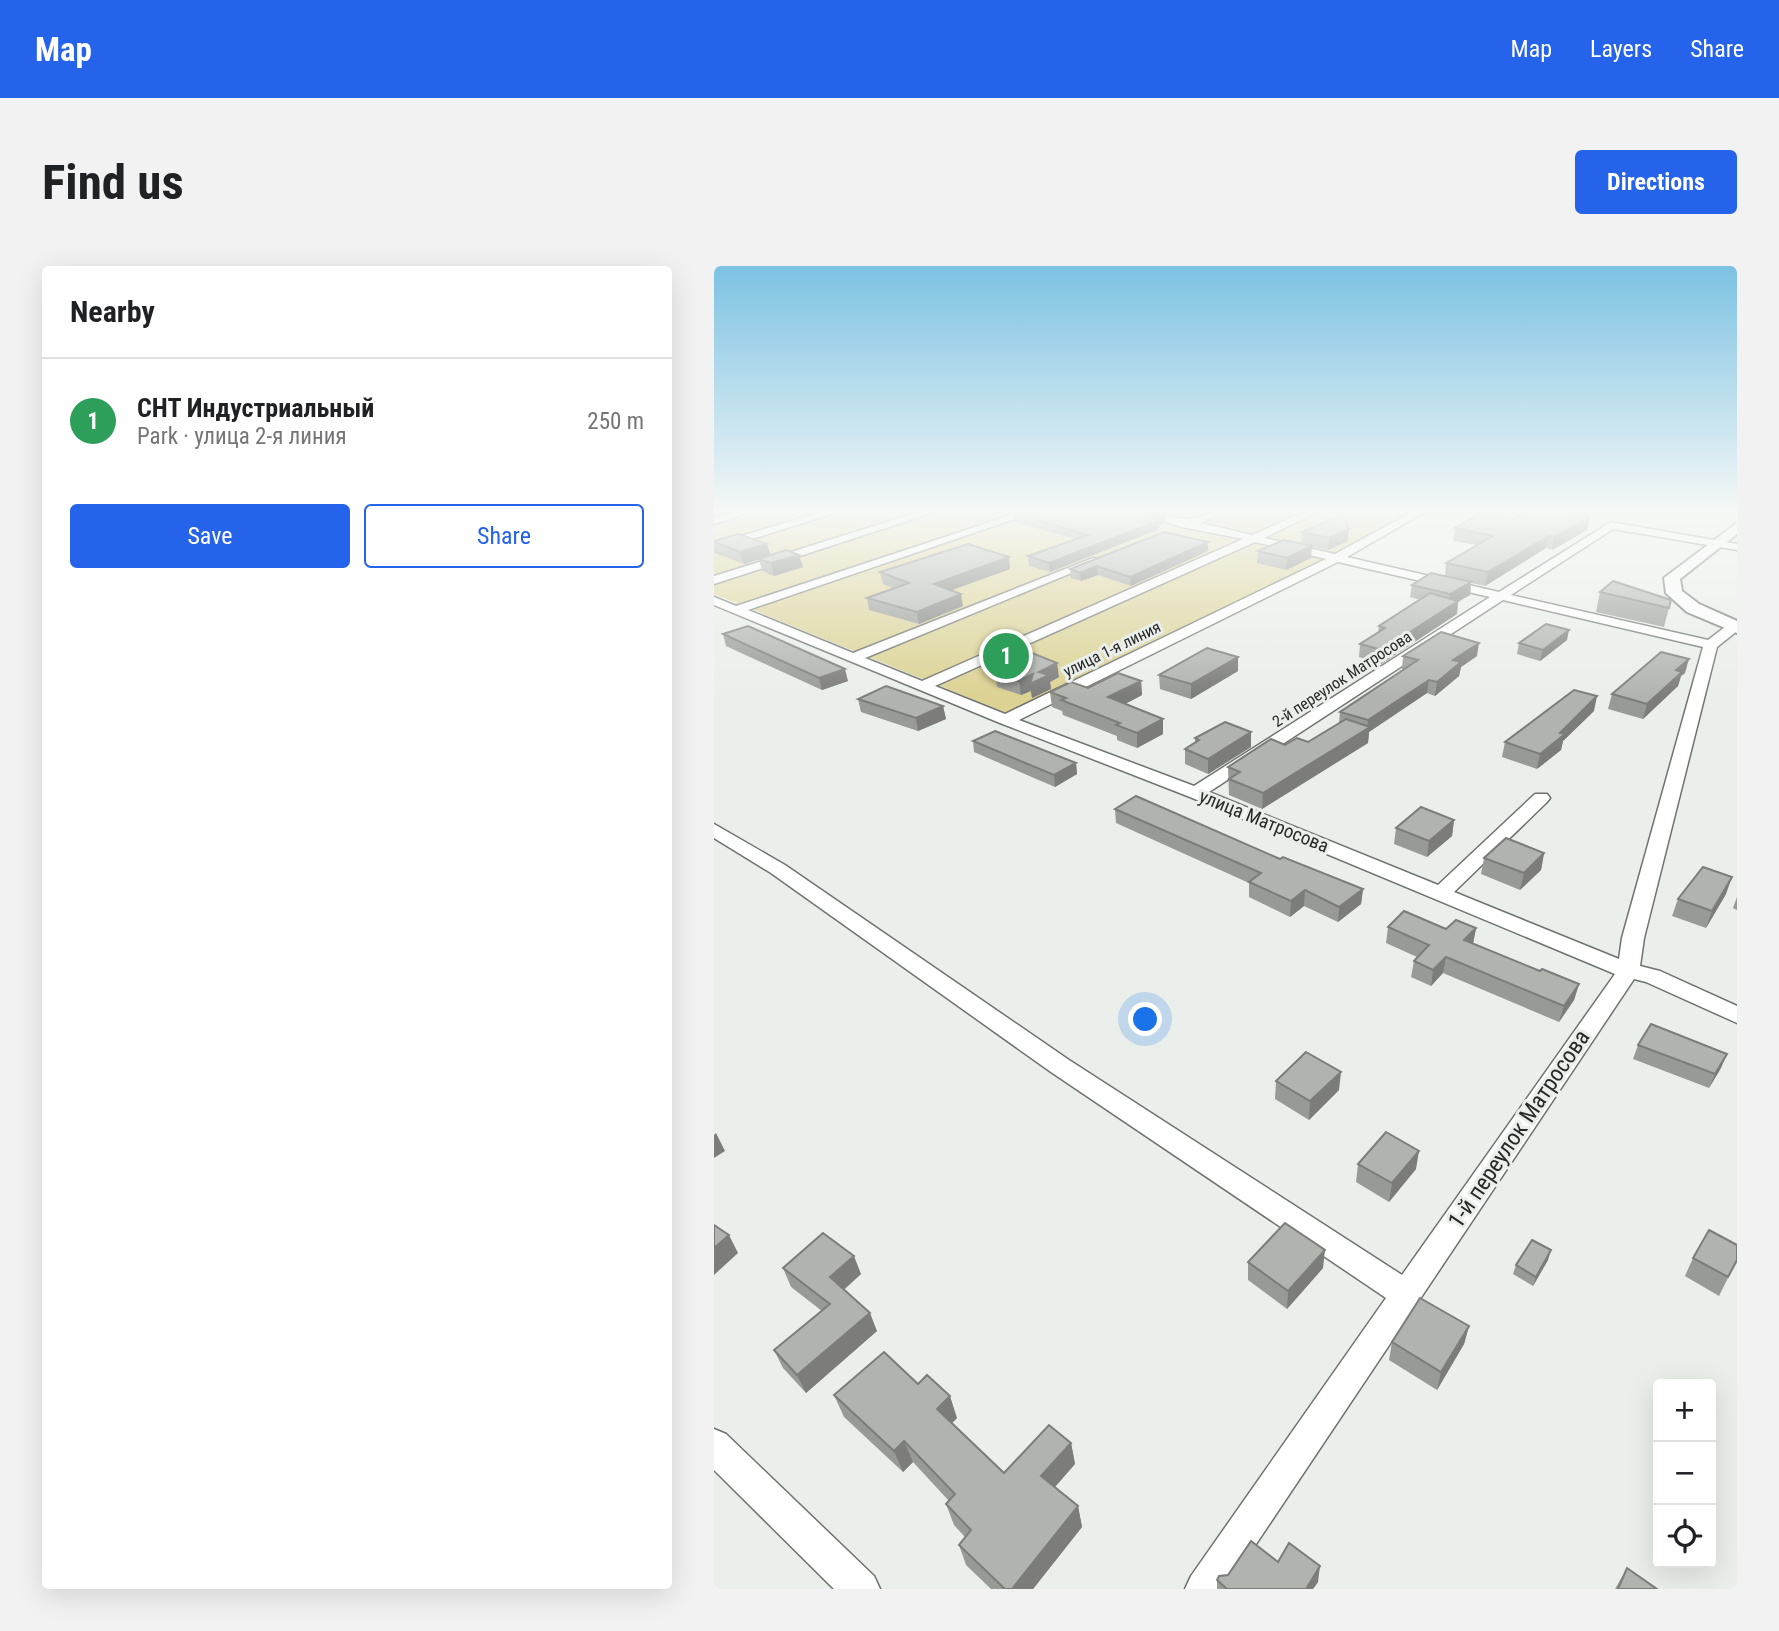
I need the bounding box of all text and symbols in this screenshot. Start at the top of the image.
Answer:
text: Map [35,30,92,69]
text: Map [1511,35,1552,63]
text: Layers [1590,35,1652,63]
text: Share [1690,35,1744,63]
button: Directions [1575,150,1737,214]
text: Find us [42,154,184,211]
text: Nearby [70,294,155,329]
text: СНТ Индустриальный [137,393,374,423]
text: 1 [87,408,99,435]
text: 250 m [587,408,644,435]
text: Park · улица 2-я линия [137,423,347,450]
button: Save [70,504,350,568]
button: Share [364,504,644,568]
street label: улица 1-я линия [1060,617,1164,681]
street label: 2-й переулок Матросова [1269,627,1415,731]
pin: 1 [983,630,1029,682]
street label: улица Матросова [1196,785,1332,857]
your location [1128,1002,1162,1036]
street label: 1-й переулок Матросова [1443,1025,1595,1233]
map controls [1653,1379,1716,1568]
button: + [1653,1379,1716,1442]
button: − [1653,1442,1716,1505]
button: locate [1653,1505,1716,1568]

